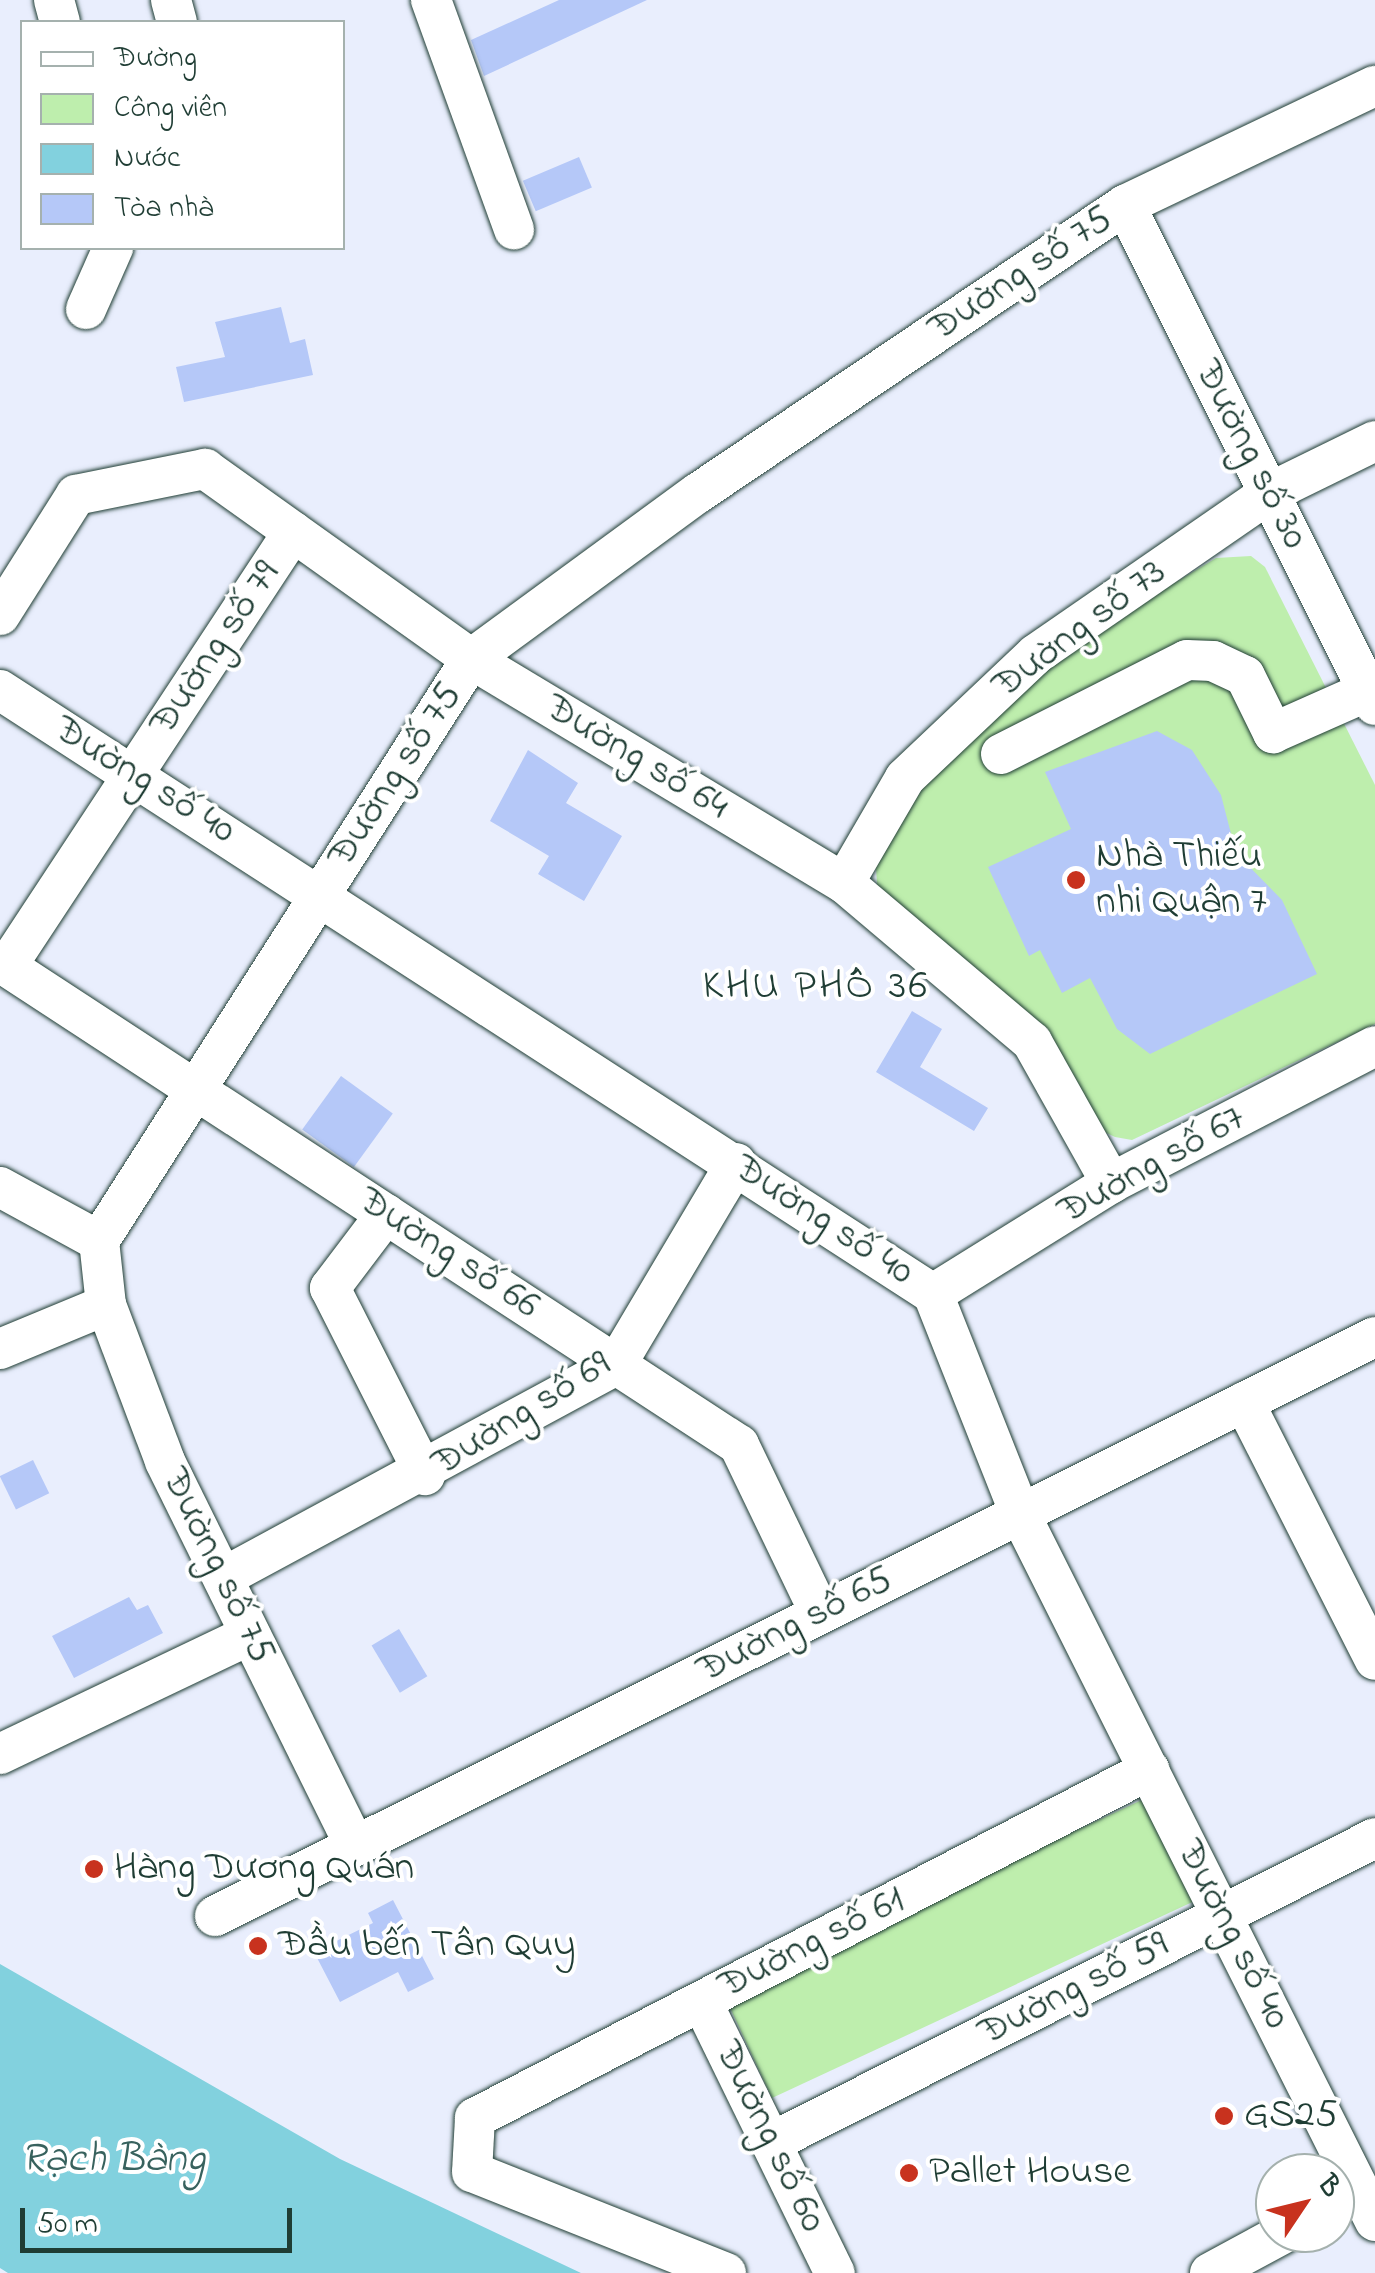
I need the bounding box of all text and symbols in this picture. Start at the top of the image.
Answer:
legend [20,20,345,250]
text: Đường [114,37,197,81]
text: Công viên [114,87,227,131]
text: Nước [114,137,180,181]
text: Tòa nhà [114,187,214,231]
street label: Đường số 75 [920,196,1122,354]
street label: Đường số 30 [1182,353,1318,557]
street label: Đường số 73 [984,549,1176,711]
street label: Đường số 79 [140,553,292,745]
street label: Đường số 75 [318,674,474,878]
street label: Đường số 64 [535,684,737,832]
street label: Đường số 40 [44,706,244,856]
place label: Nhà Thiếu nhi Quận 7 [1096,833,1267,927]
marker: Nhà Thiếu nhi Quận 7 [1065,869,1087,891]
district label: KHU PHỐ 36 [703,962,929,1012]
street label: Đường số 67 [1050,1095,1254,1237]
street label: Đường số 40 [724,1145,922,1297]
street label: Đường số 66 [348,1178,548,1330]
street label: Đường số 69 [424,1341,620,1489]
street label: Đường số 75 [149,1461,285,1671]
street label: Đường số 65 [690,1556,900,1696]
street label: Đường số 40 [1164,1833,1300,2037]
place label: Hàng Dương Quán [114,1845,414,1893]
marker: Hàng Dương Quán [83,1858,105,1880]
street label: Đường số 61 [711,1877,913,2011]
place label: Đầu bến Tân Quy [278,1922,575,1970]
street label: Đường số 59 [971,1922,1177,2058]
marker: Đầu bến Tân Quy [247,1935,269,1957]
street label: Đường số 60 [702,2034,836,2240]
place label: GS25 [1244,2092,1338,2140]
marker: GS25 [1213,2105,1235,2127]
water label: Rạch Bàng [21,2135,205,2185]
place label: Pallet House [929,2149,1131,2197]
north arrow [1255,2153,1355,2253]
marker: Pallet House [898,2162,920,2184]
text: B [1306,2167,1351,2206]
scale bar [25,2188,298,2250]
text: 50 m [37,2203,98,2247]

